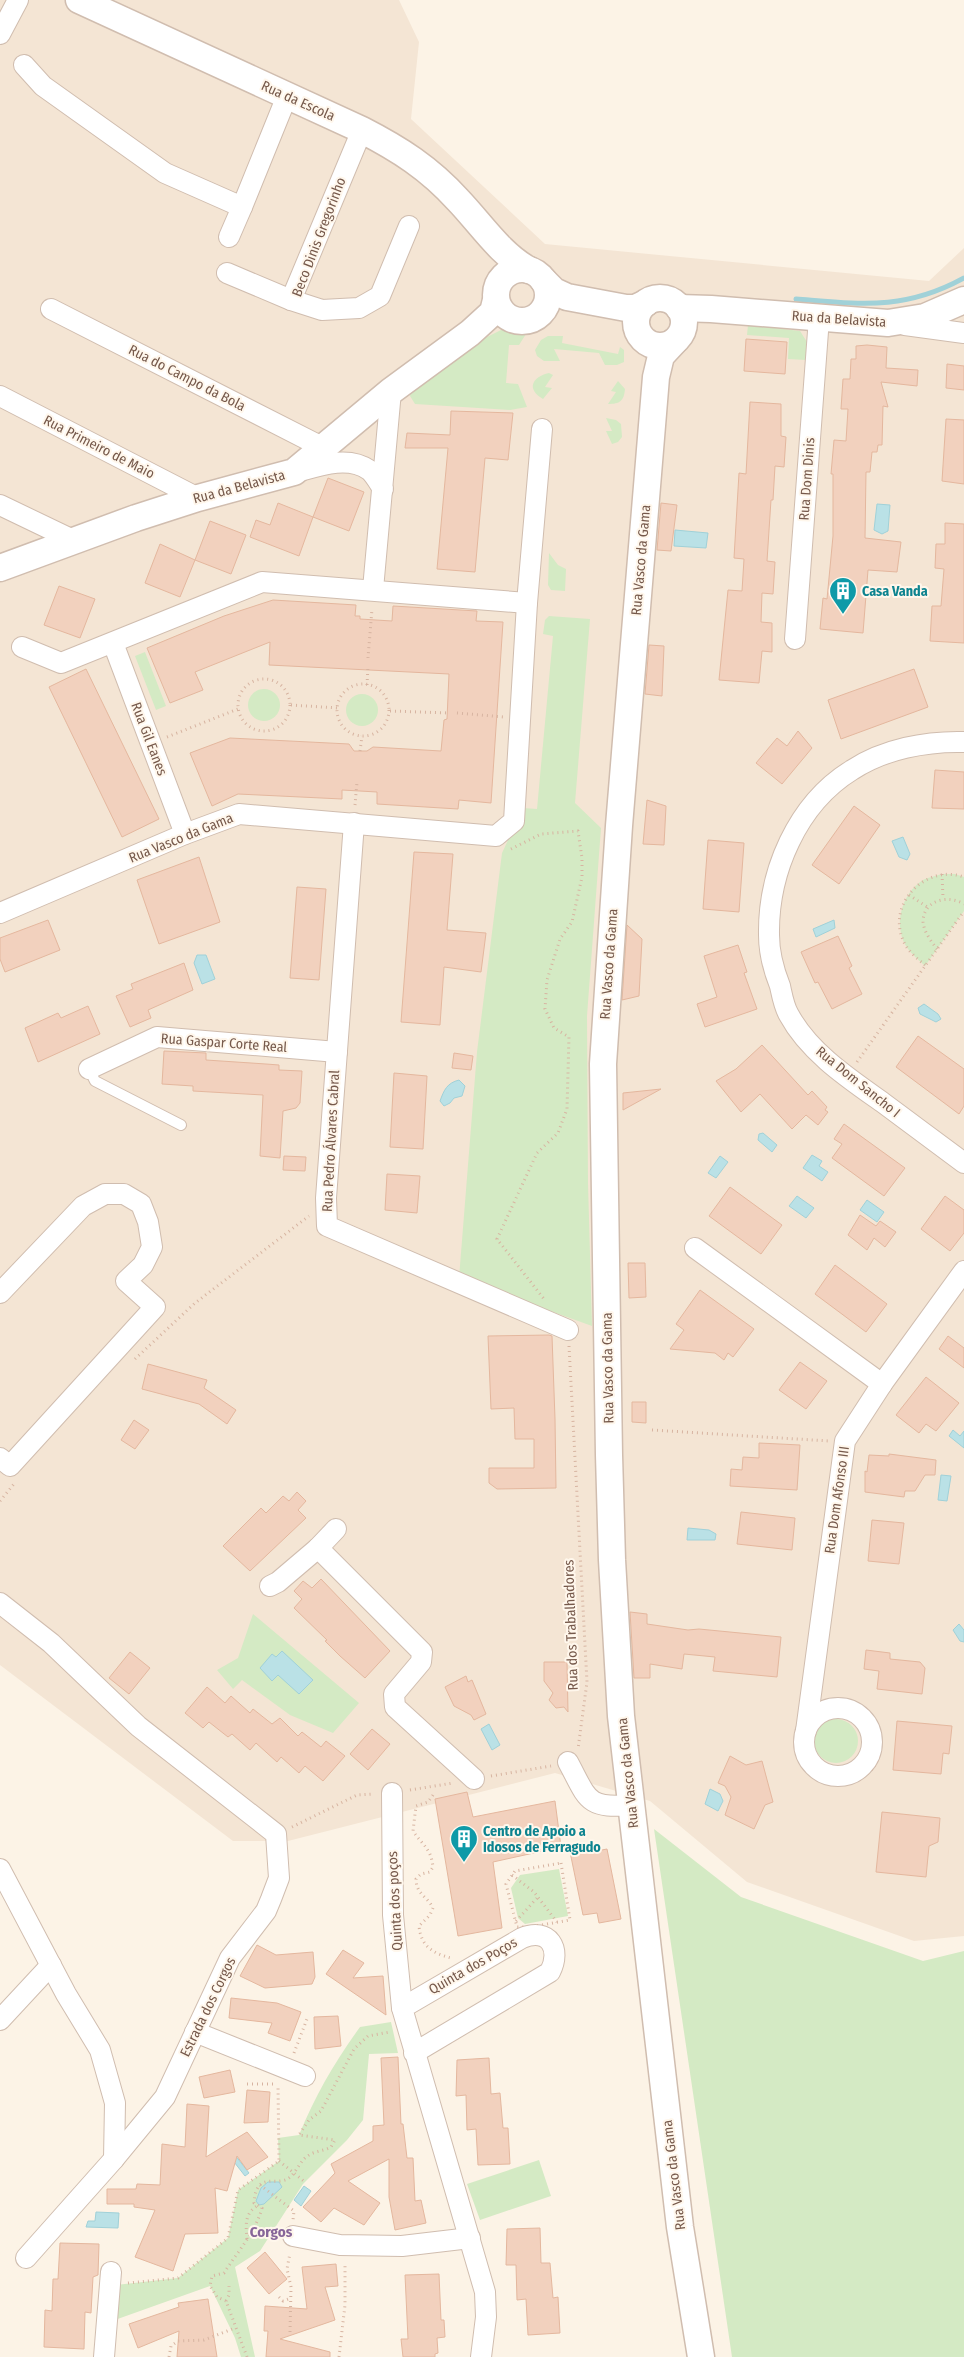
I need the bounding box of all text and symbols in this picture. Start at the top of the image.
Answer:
street label: Rua da Escola [259,77,338,125]
street label: Beco Dinis Gregorinho [288,175,350,299]
street label: Rua da Belavista [791,307,887,331]
street label: Rua do Campo da Bola [126,341,249,415]
street label: Rua Primeiro de Maio [41,412,157,482]
street label: Rua Dom Dinis [796,437,818,521]
street label: Rua da Belavista [191,467,287,507]
street label: Rua Vasco da Gama [628,504,654,616]
building icon: Casa Vanda [828,576,858,615]
place label: Casa Vanda [862,583,928,600]
street label: Rua Gil Eanes [127,700,171,778]
street label: Rua Vasco da Gama [126,809,236,867]
street label: Rua Vasco da Gama [597,908,621,1020]
street label: Rua Gaspar Corte Real [160,1030,288,1056]
street label: Rua Dom Sancho I [812,1043,904,1121]
street label: Rua Pedro Álvares Cabral [318,1069,343,1212]
street label: Rua Vasco da Gama [599,1312,617,1424]
street label: Rua Dom Afonso III [821,1445,853,1555]
street label: Rua dos Trabalhadores [560,1559,582,1691]
street label: Rua Vasco da Gama [614,1717,642,1829]
place label: Centro de Apoio a Idosos de Ferragudo [483,1823,601,1856]
building icon: Centro de Apoio a Idosos de Ferragudo [449,1824,479,1863]
street label: Quinta dos poços [384,1851,406,1951]
street label: Quinta dos Poços [426,1934,520,1998]
street label: Estrada dos Corgos [177,1954,239,2060]
street label: Rua Vasco da Gama [659,2119,689,2231]
district label: Corgos [250,2223,293,2241]

